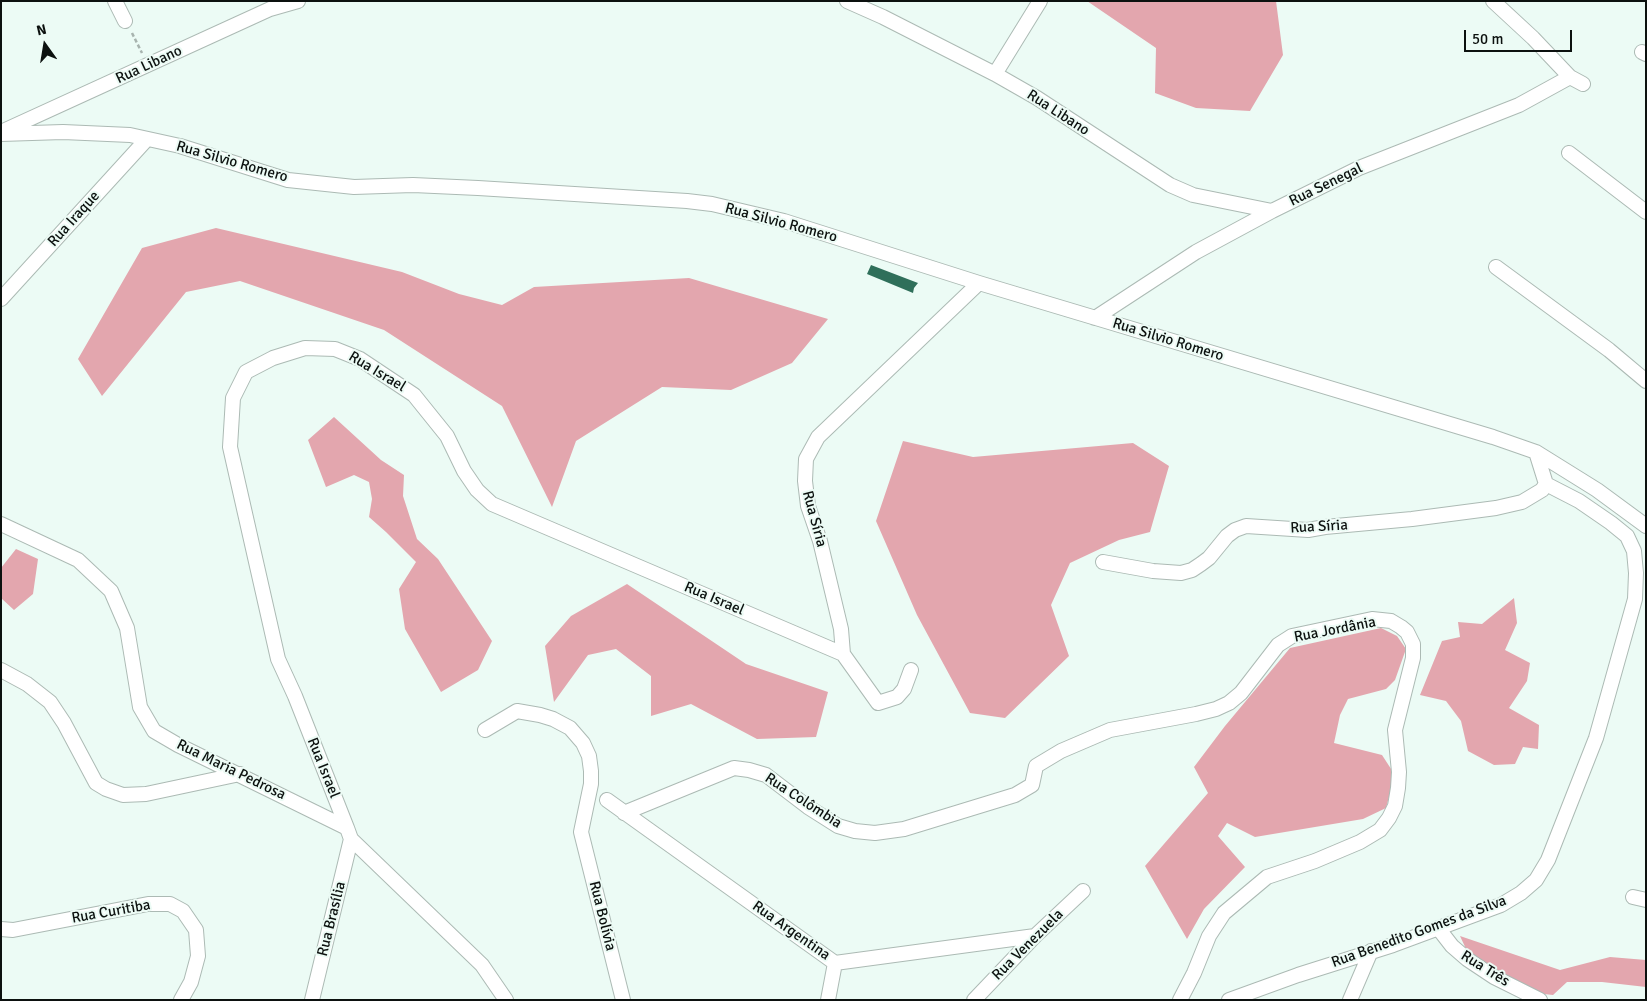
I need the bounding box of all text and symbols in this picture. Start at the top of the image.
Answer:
north arrow [20,20,70,70]
scale bar [1467,20,1574,52]
text: N [35,21,48,39]
text: 50 m [1472,30,1503,48]
street label: Rua Libano [113,42,185,88]
street label: Rua Libano [1023,86,1093,140]
street label: Rua Silvio Romero [174,137,290,187]
street label: Rua Senegal [1286,160,1366,210]
street label: Rua Iraque [44,187,104,251]
street label: Rua Silvio Romero [723,199,839,247]
street label: Rua Silvio Romero [1110,315,1226,365]
street label: Rua Israel [345,348,409,396]
street label: Rua Síria [798,489,830,549]
street label: Rua Síria [1290,517,1348,537]
street label: Rua Israel [681,578,747,620]
street label: Rua Jordânia [1292,613,1378,647]
street label: Rua Israel [303,735,343,801]
street label: Rua Maria Pedrosa [174,736,288,804]
street label: Rua Colômbia [761,769,845,833]
street label: Rua Bolívia [585,879,619,953]
street label: Rua Brasília [314,880,350,958]
street label: Rua Benedito Gomes da Silva [1329,892,1509,972]
street label: Rua Curitiba [70,896,152,928]
street label: Rua Argentina [748,897,834,965]
street label: Rua Venezuela [989,906,1067,984]
street label: Rua Três [1457,947,1513,991]

